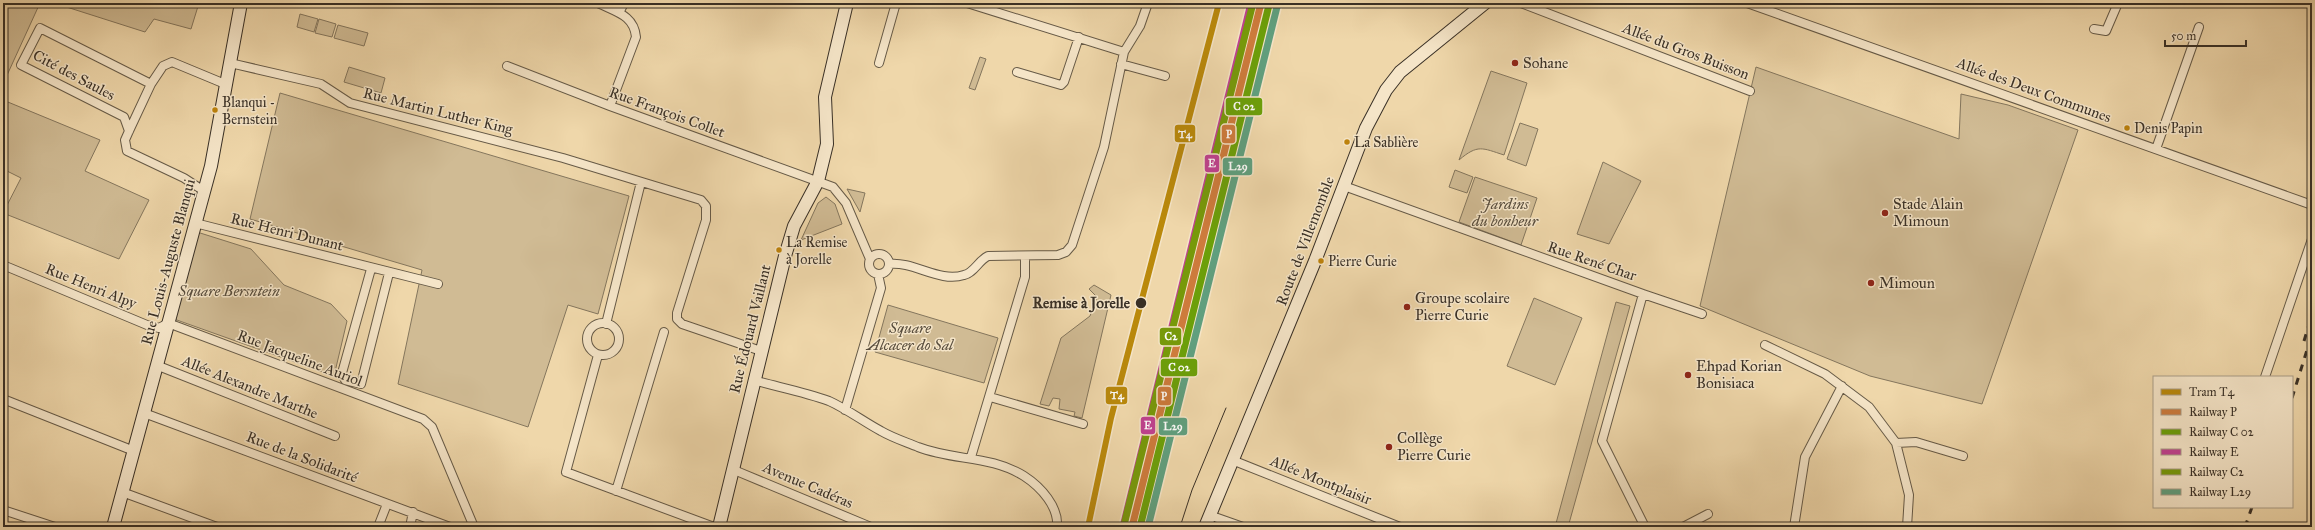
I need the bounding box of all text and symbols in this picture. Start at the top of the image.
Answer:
street label: Allée du Gros Buisson [1619,18,1752,83]
scale bar [2165,22,2246,48]
text: 50 m [2171,29,2196,43]
street label: Cité des Saules [30,46,118,104]
street label: Allée des Deux Communes [1953,53,2114,126]
place label: Sohane [1523,54,1568,72]
marker: Sohane [1510,58,1520,68]
street label: Rue François Collet [607,83,728,142]
street label: Rue Martin Luther King [361,84,516,139]
place label: Blanqui - Bernstein [222,94,278,128]
line badge: C 02 [1225,97,1263,116]
text: C 02 [1233,100,1255,113]
marker: Blanqui - Bernstein [210,105,220,115]
place label: Denis Papin [2134,120,2203,137]
marker: Denis Papin [2122,123,2132,133]
line badge: T4 [1174,124,1196,143]
line badge: P [1221,124,1236,144]
text: T4 [1177,128,1193,142]
text: P [1226,128,1233,141]
place label: La Sablière [1354,134,1419,151]
marker: La Sablière [1342,137,1352,147]
line badge: E [1204,154,1220,173]
text: E [1208,157,1216,170]
line badge: L29 [1222,157,1253,176]
text: L29 [1228,160,1248,174]
street label: Route de Villemomble [1272,174,1338,308]
street label: Rue Louis-Auguste Blanqui [137,177,200,347]
park label: Jardins du bonheur [1471,195,1539,230]
place label: Stade Alain Mimoun [1893,195,1963,230]
marker: Stade Alain Mimoun [1880,208,1890,218]
street label: Rue Henri Dunant [229,209,346,255]
place label: La Remise à Jorelle [786,234,848,269]
street label: Rue René Char [1545,237,1639,285]
marker: La Remise à Jorelle [774,245,784,255]
place label: Pierre Curie [1328,253,1397,270]
marker: Pierre Curie [1316,256,1326,266]
street label: Rue Henri Alpy [43,260,140,313]
street label: Rue Édouard Vaillant [724,262,775,395]
place label: Mimoun [1879,274,1935,292]
marker: Mimoun [1866,278,1876,288]
park label: Square Bersntein [177,282,280,300]
place label: Groupe scolaire Pierre Curie [1415,289,1510,324]
place label: Remise à Jorelle [1033,294,1131,313]
marker: Remise à Jorelle [1134,296,1148,310]
marker: Groupe scolaire Pierre Curie [1402,302,1412,312]
park label: Square Alcacer do Sal [865,319,955,354]
street label: Rue Jacqueline Auriol [234,326,366,391]
line badge: C2 [1159,327,1182,346]
text: C2 [1165,330,1178,343]
street label: Allée Alexandre Marthe [178,351,321,423]
place label: Ehpad Korian Bonisiaca [1696,357,1782,392]
line badge: C 02 [1160,358,1198,377]
text: C 02 [1168,361,1190,374]
marker: Ehpad Korian Bonisiaca [1683,370,1693,380]
legend [2153,376,2293,508]
text: Tram T4 [2189,385,2234,399]
line badge: T4 [1105,386,1128,405]
line badge: P [1157,386,1172,406]
text: T4 [1109,389,1125,403]
text: P [1161,390,1168,403]
text: Railway P [2189,405,2237,419]
line badge: E [1140,416,1156,435]
line badge: L29 [1158,417,1188,436]
text: E [1144,419,1152,432]
text: L29 [1163,420,1183,434]
text: Railway C 02 [2189,425,2254,439]
street label: Rue de la Solidarité [244,427,361,487]
place label: Collège Pierre Curie [1397,429,1471,464]
marker: Collège Pierre Curie [1384,442,1394,452]
text: Railway E [2189,445,2239,459]
street label: Allée Montplaisir [1267,451,1374,509]
street label: Avenue Cadéras [759,458,856,512]
text: Railway C2 [2189,465,2244,479]
text: Railway L29 [2189,485,2251,499]

